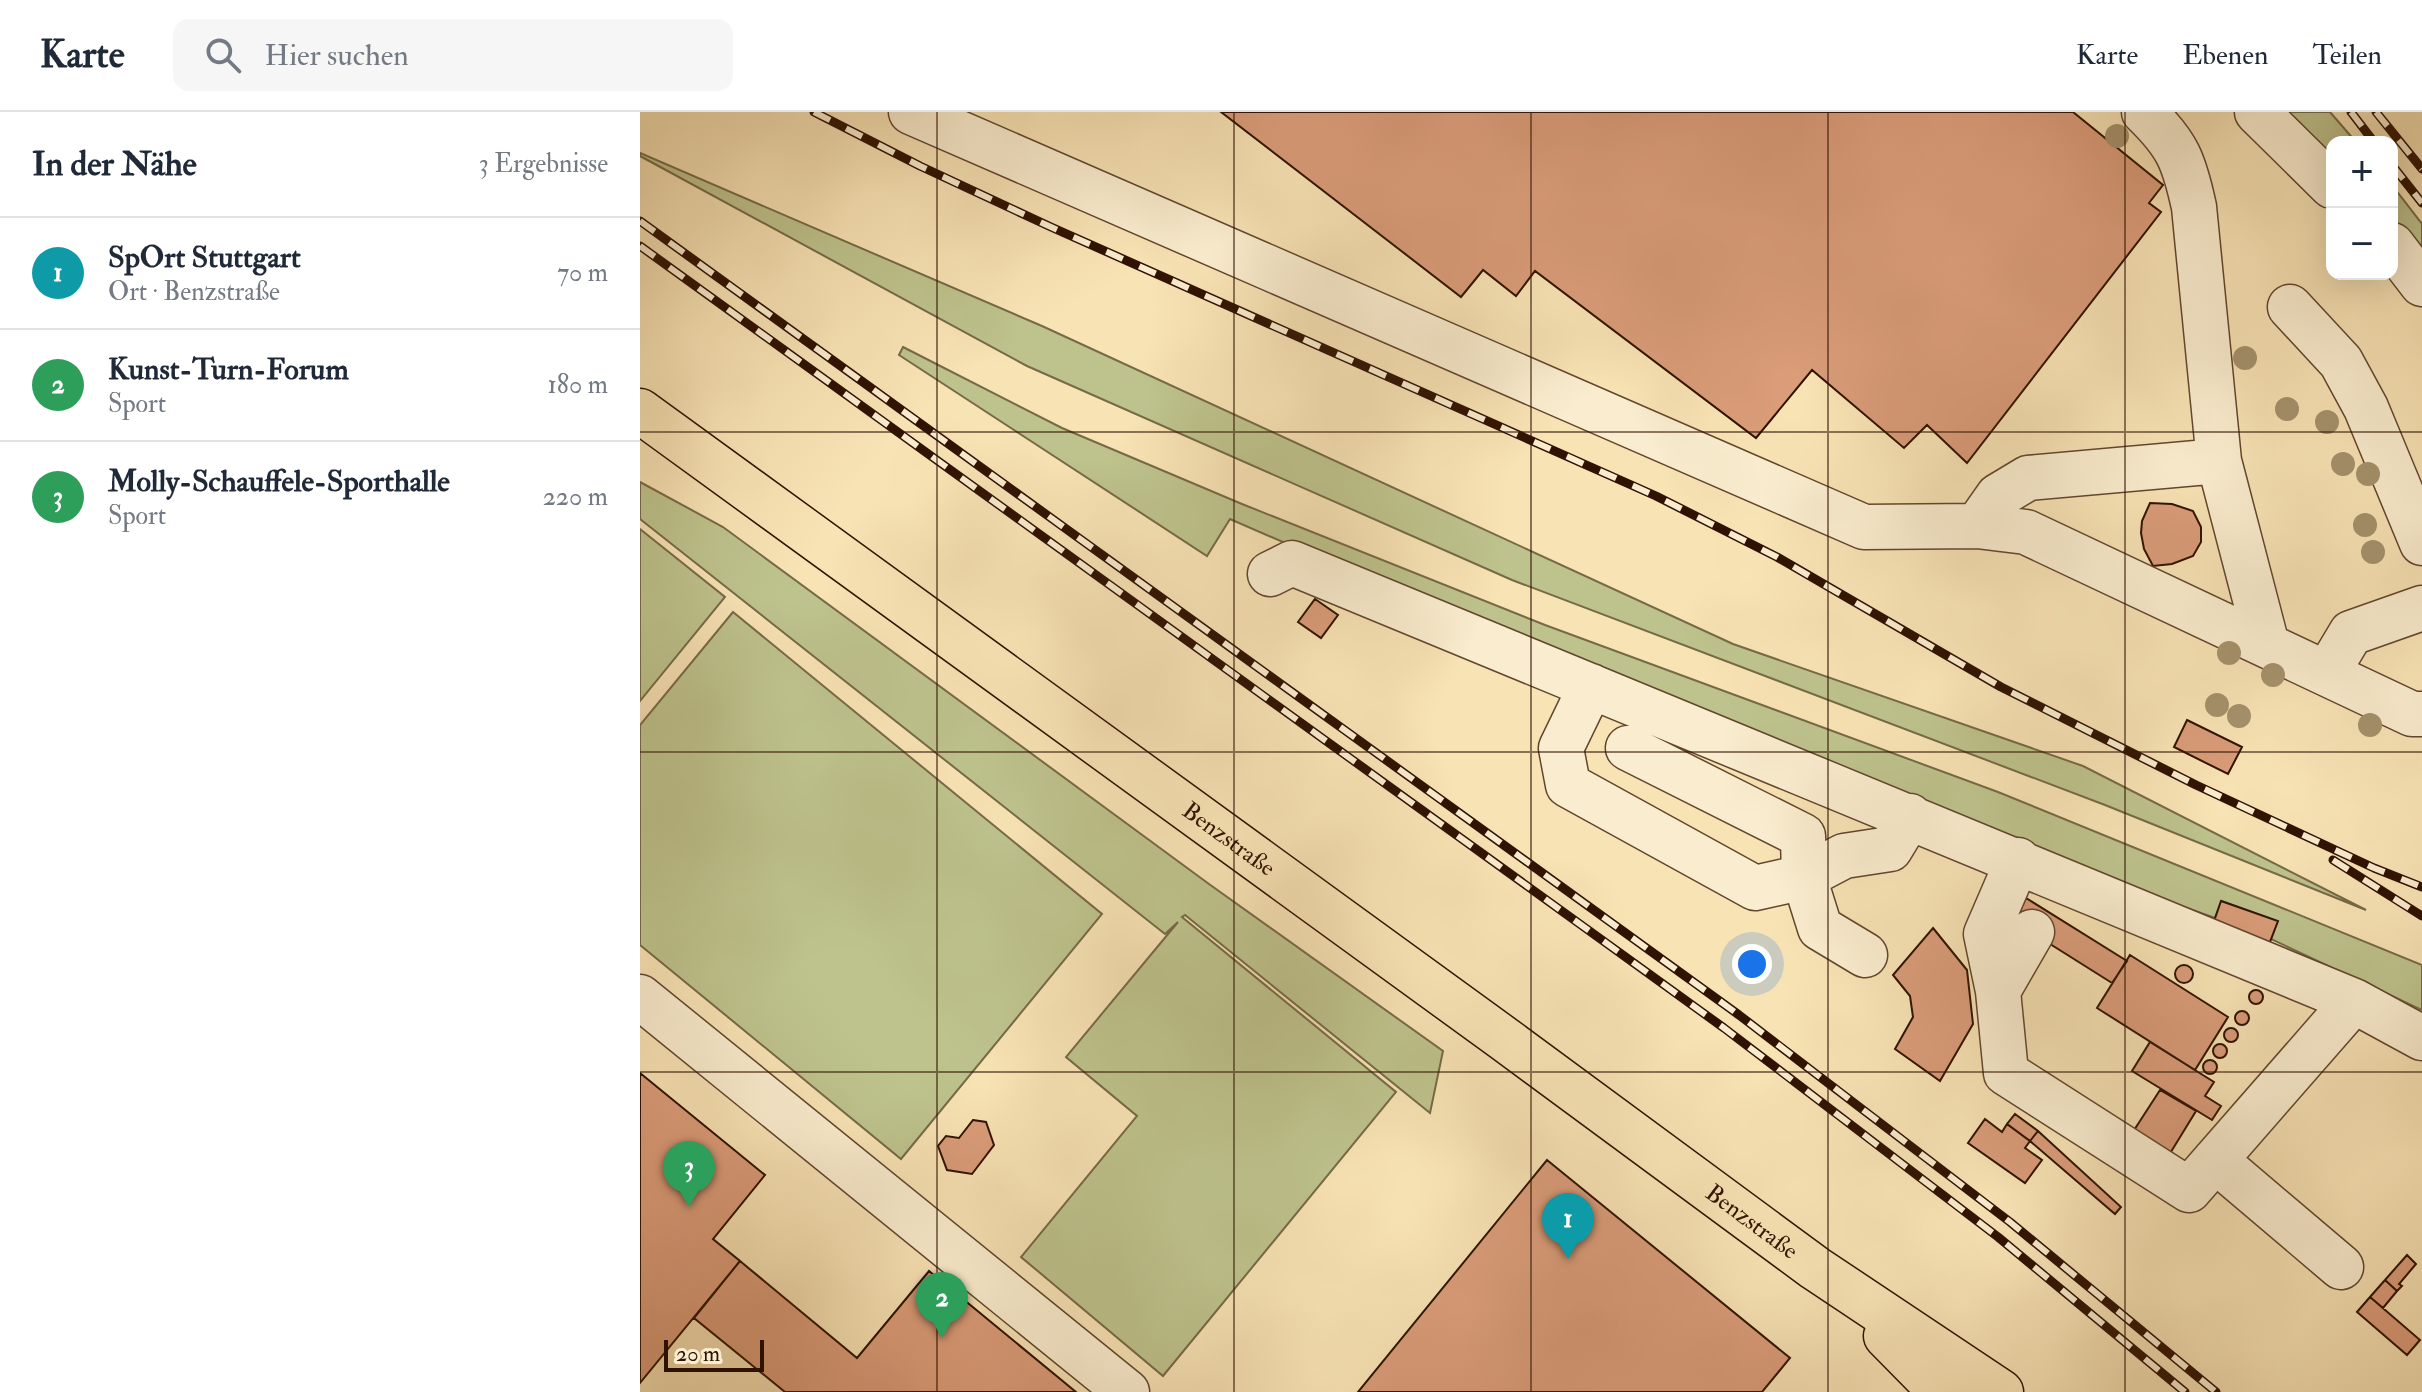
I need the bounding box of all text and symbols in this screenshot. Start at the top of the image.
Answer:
search box [173,19,733,91]
text: Karte [40,31,125,79]
icon: search [201,33,245,77]
text: Hier suchen [265,37,409,74]
text: Karte [2076,38,2138,73]
text: Ebenen [2182,38,2268,73]
text: Teilen [2312,38,2382,73]
map controls [2326,136,2398,280]
button: + [2326,136,2398,208]
text: In der Nähe [32,143,197,186]
text: 3 Ergebnisse [479,148,608,180]
button: − [2326,208,2398,280]
text: SpOrt Stuttgart [108,239,301,276]
text: 1 [53,257,63,289]
text: 70 m [557,257,608,289]
text: Ort · Benzstraße [108,276,280,308]
text: Kunst-Turn-Forum [108,351,349,388]
text: 2 [51,369,65,401]
text: 180 m [548,369,608,401]
text: Sport [108,388,166,420]
text: Molly-Schauffele-Sporthalle [108,463,450,500]
text: 3 [53,481,63,513]
text: 220 m [543,481,608,513]
text: Sport [108,500,166,532]
street label: Benzstraße [1176,795,1282,883]
your location [1732,944,1772,984]
pin: 3 [663,1141,715,1207]
street label: Benzstraße [1699,1177,1804,1266]
pin: 1 [1542,1193,1594,1259]
pin: 2 [916,1272,968,1338]
scale bar [664,1336,764,1372]
text: 20 m [676,1340,720,1368]

